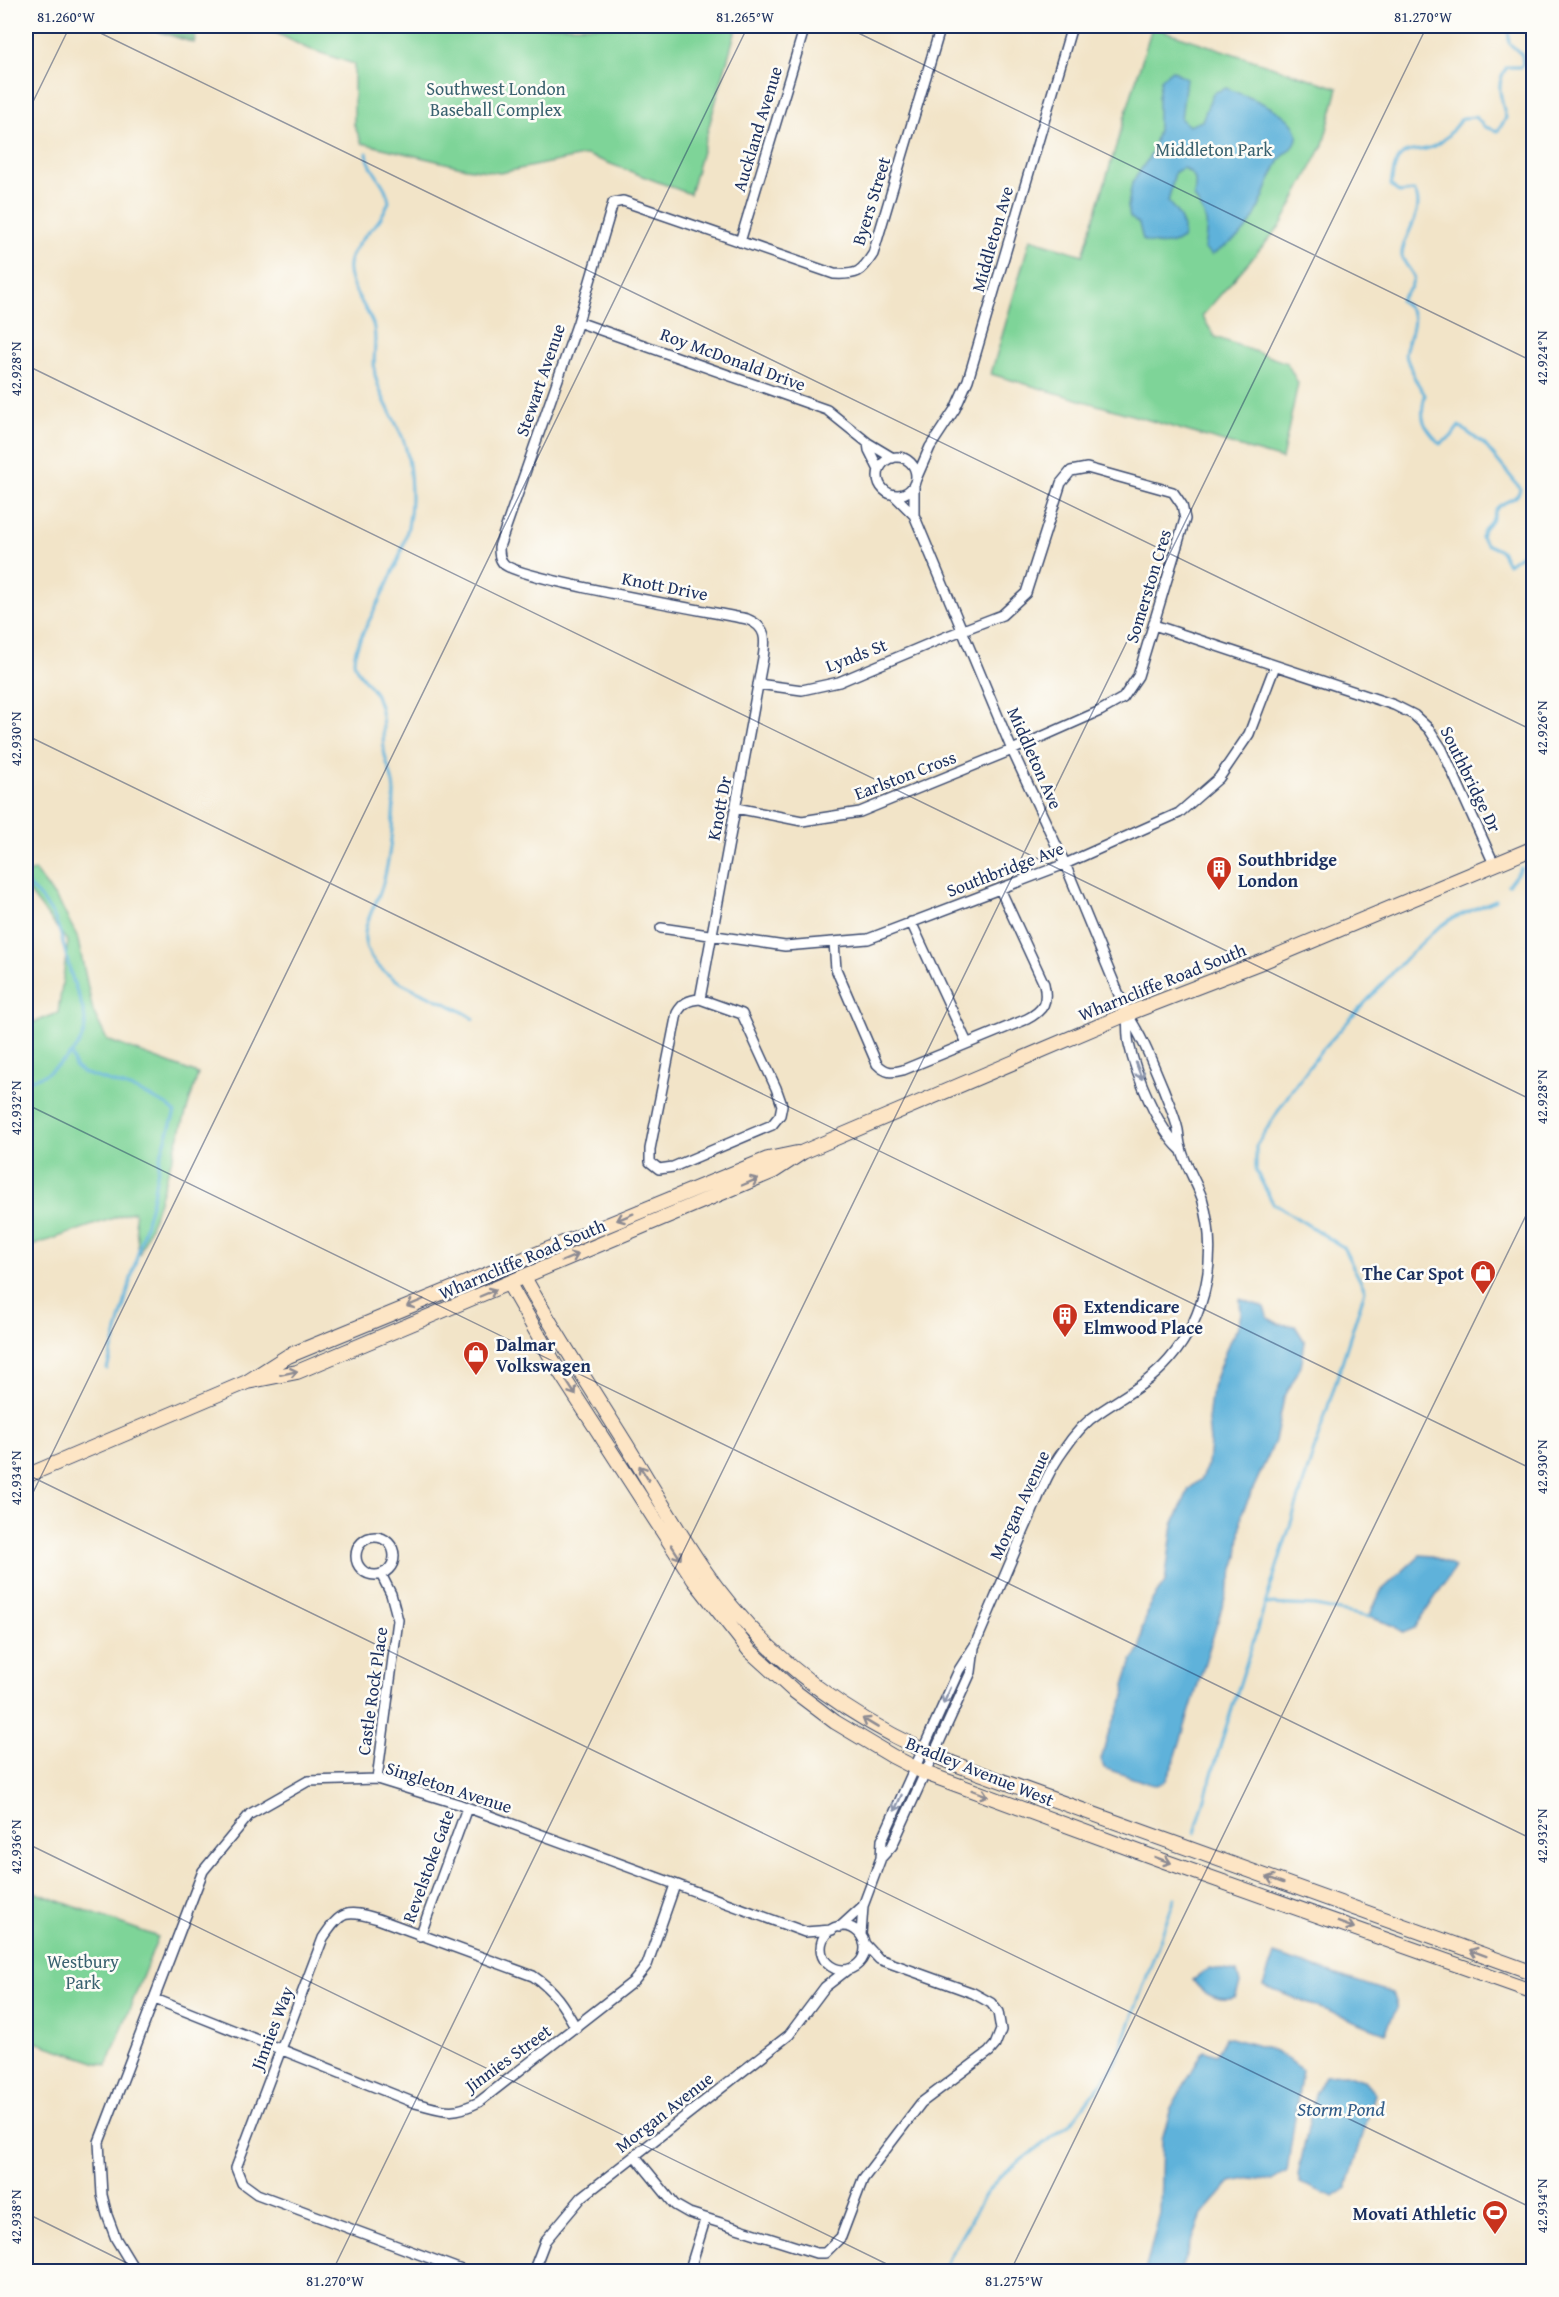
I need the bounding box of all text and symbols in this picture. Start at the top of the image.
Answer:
text: 81.260°W [37,6,95,27]
text: 81.265°W [716,6,774,27]
text: 81.270°W [1394,6,1452,27]
street label: Auckland Avenue [725,63,789,195]
park label: Southwest London Baseball Complex [426,75,566,123]
park label: Middleton Park [1156,136,1273,163]
street label: Byers Street [845,153,897,249]
street label: Middleton Ave [964,183,1020,295]
street label: Stewart Avenue [508,320,572,440]
street label: Roy McDonald Drive [657,320,809,398]
text: 42.924°N [1531,330,1552,385]
text: 42.928°N [5,341,26,396]
street label: Somerston Cres [1118,526,1178,646]
street label: Knott Drive [620,564,710,608]
street label: Lynds St [821,631,891,679]
text: 42.926°N [1531,700,1552,755]
street label: Middleton Ave [1000,703,1070,813]
text: 42.930°N [5,711,26,766]
street label: Southbridge Dr [1434,721,1509,837]
street label: Earlston Cross [850,743,960,807]
street label: Knott Dr [700,773,739,842]
street label: Southbridge Ave [942,834,1068,904]
place label: Southbridge London [1238,846,1337,894]
building icon: Southbridge London [1204,854,1234,892]
street label: Wharncliffe Road South [1074,936,1250,1028]
one-way arrow [1134,1061,1145,1080]
text: 42.928°N [1531,1069,1552,1124]
text: 42.932°N [5,1080,26,1135]
one-way arrow [740,1176,758,1187]
street label: Wharncliffe Road South [434,1212,610,1306]
one-way arrow [616,1212,635,1223]
one-way arrow [560,1252,579,1263]
shop icon: The Car Spot [1468,1258,1498,1296]
place label: The Car Spot [1362,1260,1464,1287]
one-way arrow [479,1287,497,1298]
place label: Extendicare Elmwood Place [1084,1293,1203,1341]
one-way arrow [406,1298,425,1309]
building icon: Extendicare Elmwood Place [1050,1301,1080,1339]
place label: Dalmar Volkswagen [496,1331,591,1379]
shop icon: Dalmar Volkswagen [461,1339,491,1377]
one-way arrow [279,1367,298,1378]
one-way arrow [565,1380,577,1396]
text: 42.930°N [1531,1439,1552,1494]
street label: Morgan Avenue [982,1446,1056,1564]
text: 42.934°N [5,1450,26,1505]
one-way arrow [637,1465,649,1482]
one-way arrow [670,1544,683,1561]
street label: Castle Rock Place [350,1625,394,1757]
one-way arrow [940,1687,951,1705]
one-way arrow [862,1717,879,1729]
street label: Bradley Avenue West [902,1729,1059,1813]
street label: Singleton Avenue [382,1754,516,1820]
one-way arrow [970,1788,988,1799]
one-way arrow [892,1793,903,1812]
street label: Revelstoke Gate [395,1806,461,1926]
text: 42.932°N [1531,1808,1552,1863]
text: 42.936°N [5,1819,26,1874]
one-way arrow [1153,1855,1172,1866]
one-way arrow [1266,1874,1285,1885]
one-way arrow [1337,1921,1355,1932]
one-way arrow [1470,1947,1488,1958]
park label: Westbury Park [47,1948,119,1996]
street label: Jinnies Way [243,1982,300,2076]
street label: Jinnies Street [458,2017,557,2100]
street label: Morgan Avenue [609,2065,719,2159]
water label: Storm Pond [1297,2094,1385,2123]
text: 42.934°N [1531,2178,1552,2233]
text: 42.938°N [5,2189,26,2244]
sports icon: Movati Athletic [1480,2198,1510,2236]
place label: Movati Athletic [1353,2200,1476,2227]
text: 81.270°W [306,2270,364,2291]
text: 81.275°W [985,2270,1043,2291]

